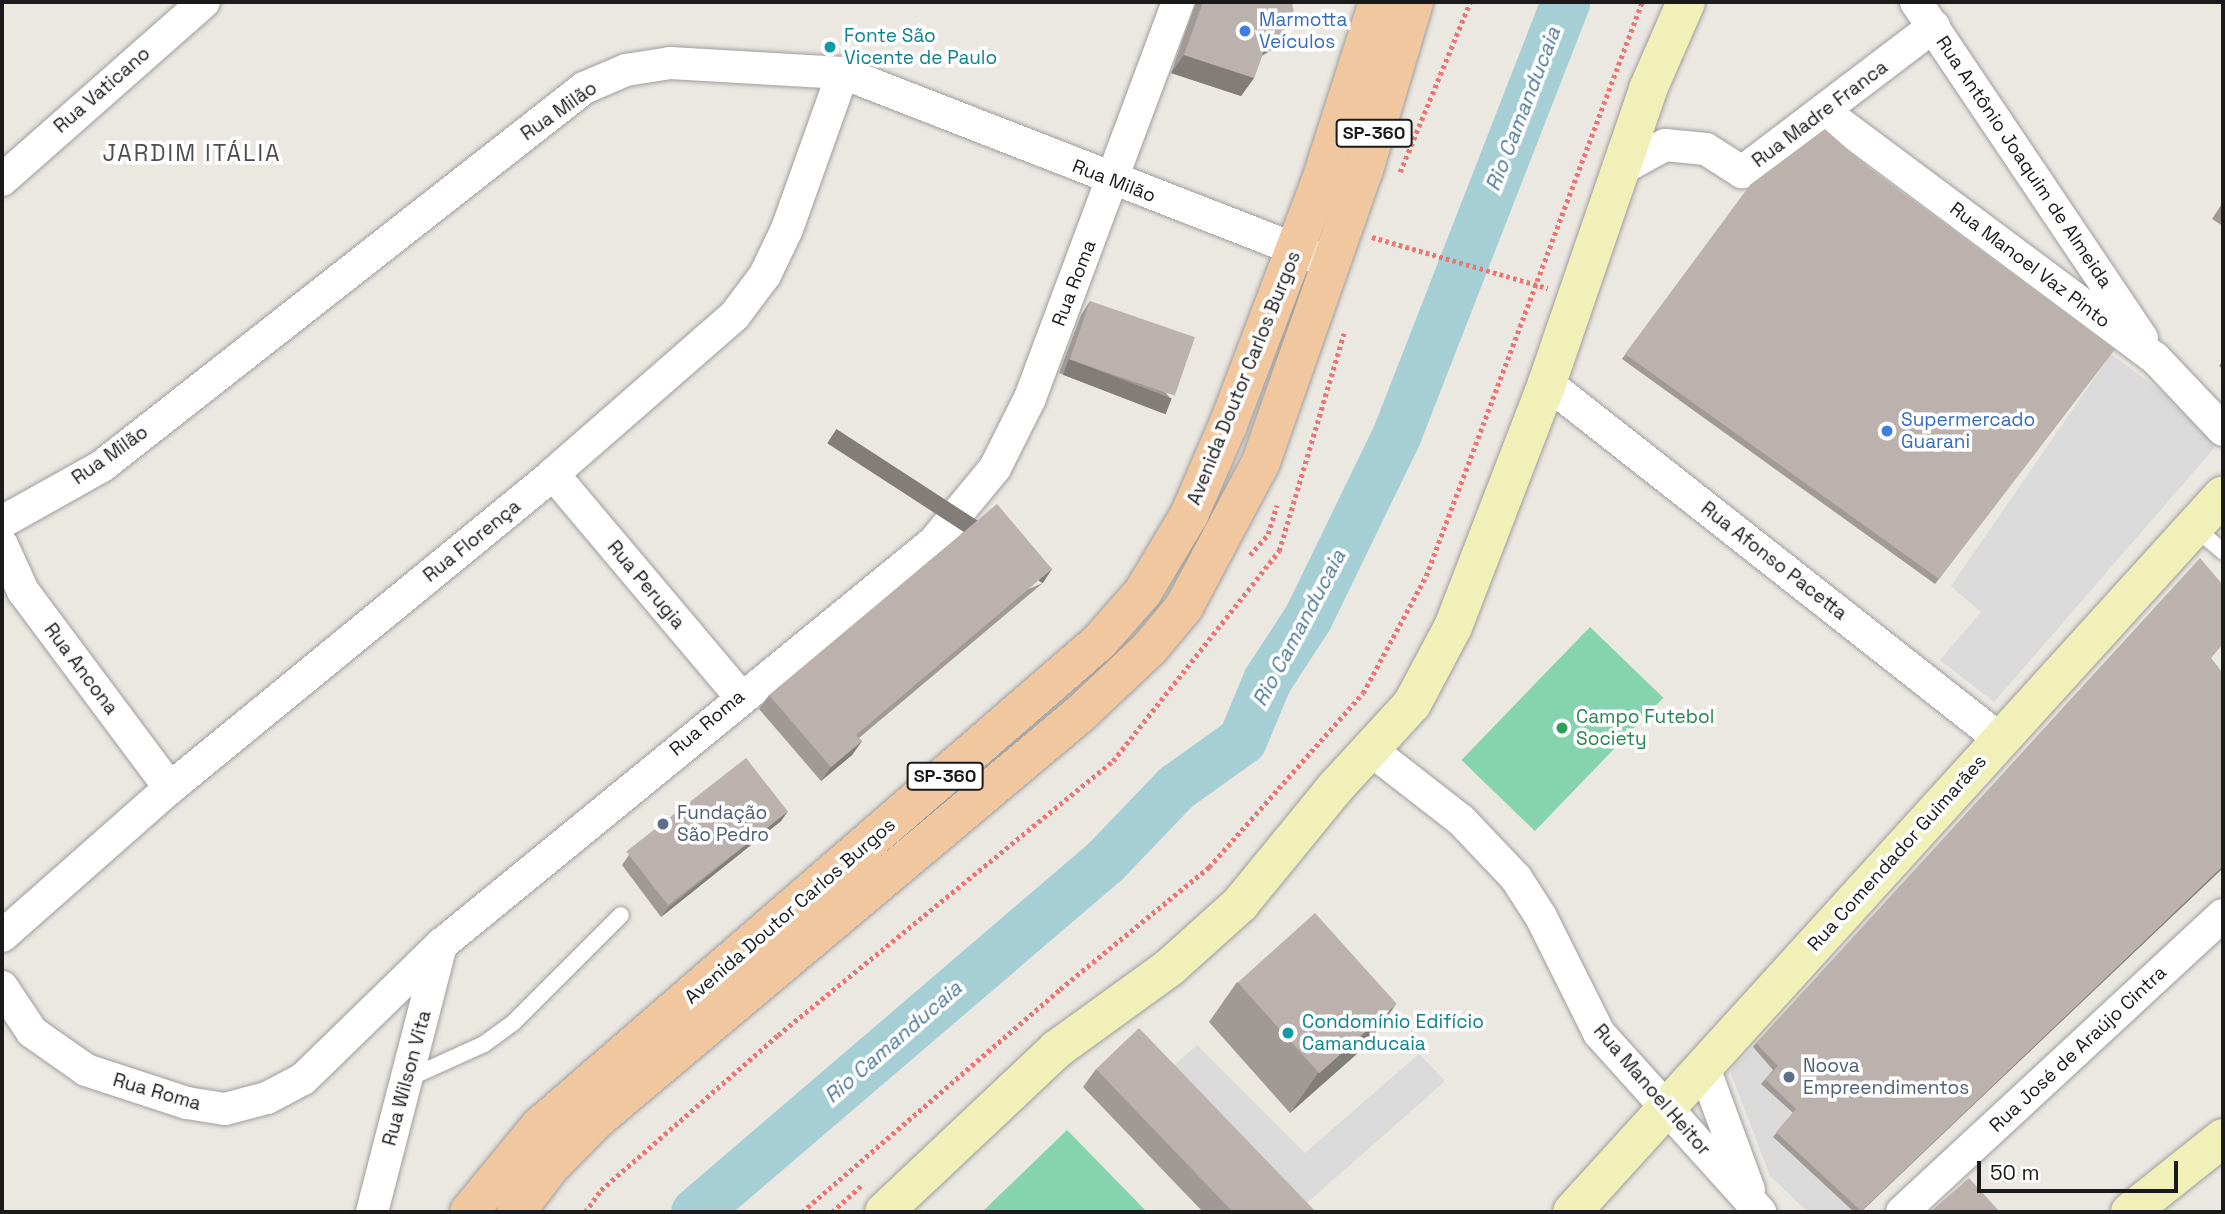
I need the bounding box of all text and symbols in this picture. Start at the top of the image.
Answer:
place label: Marmotta Veículos [1259,9,1347,53]
marker: Marmotta Veículos [1237,23,1253,39]
water label: Rio Camanducaia [1480,23,1566,195]
place label: Fonte São Vicente de Paulo [844,25,997,69]
street label: Rua Antônio Joaquim de Almeida [1931,32,2117,292]
marker: Fonte São Vicente de Paulo [822,39,838,55]
street label: Rua Vaticano [49,42,155,138]
street label: Rua Madre Franca [1748,56,1892,172]
street label: Rua Milão [517,77,601,145]
road number: SP-360 [1336,118,1412,148]
district label: JARDIM ITÁLIA [104,139,280,167]
street label: Rua Milão [1069,155,1159,207]
street label: Rua Manoel Vaz Pinto [1945,197,2115,333]
street label: Rua Roma [1047,237,1101,329]
street label: Avenida Doutor Carlos Burgos [1183,248,1305,508]
place label: Supermercado Guarani [1901,409,2035,453]
street label: Rua Milão [68,421,152,489]
marker: Supermercado Guarani [1879,423,1895,439]
street label: Rua Florença [419,495,525,587]
street label: Rua Afonso Pacetta [1696,497,1852,625]
street label: Rua Perugia [602,536,690,634]
water label: Rio Camanducaia [1247,545,1351,711]
street label: Rua Ancona [39,619,123,719]
street label: Rua Roma [665,685,749,761]
place label: Campo Futebol Society [1576,706,1714,750]
marker: Campo Futebol Society [1554,720,1570,736]
street label: Rua Comendador Guimarães [1803,750,1991,956]
road number: SP-360 [906,762,984,790]
place label: Fundação São Pedro [677,802,769,846]
street label: Avenida Doutor Carlos Burgos [680,813,900,1009]
marker: Fundação São Pedro [655,816,671,832]
street label: Rua José de Araújo Cintra [1985,961,2171,1137]
water label: Rio Camanducaia [819,976,967,1108]
street label: Rua Wilson Vita [378,1008,436,1148]
place label: Condomínio Edifício Camanducaia [1302,1011,1484,1055]
street label: Rua Manoel Heitor [1589,1020,1715,1160]
marker: Condomínio Edifício Camanducaia [1280,1025,1296,1041]
place label: Noova Empreendimentos [1803,1055,1969,1099]
street label: Rua Roma [110,1069,204,1115]
marker: Noova Empreendimentos [1781,1069,1797,1085]
scale bar [1980,1148,2181,1192]
text: 50 m [1990,1159,2040,1186]

